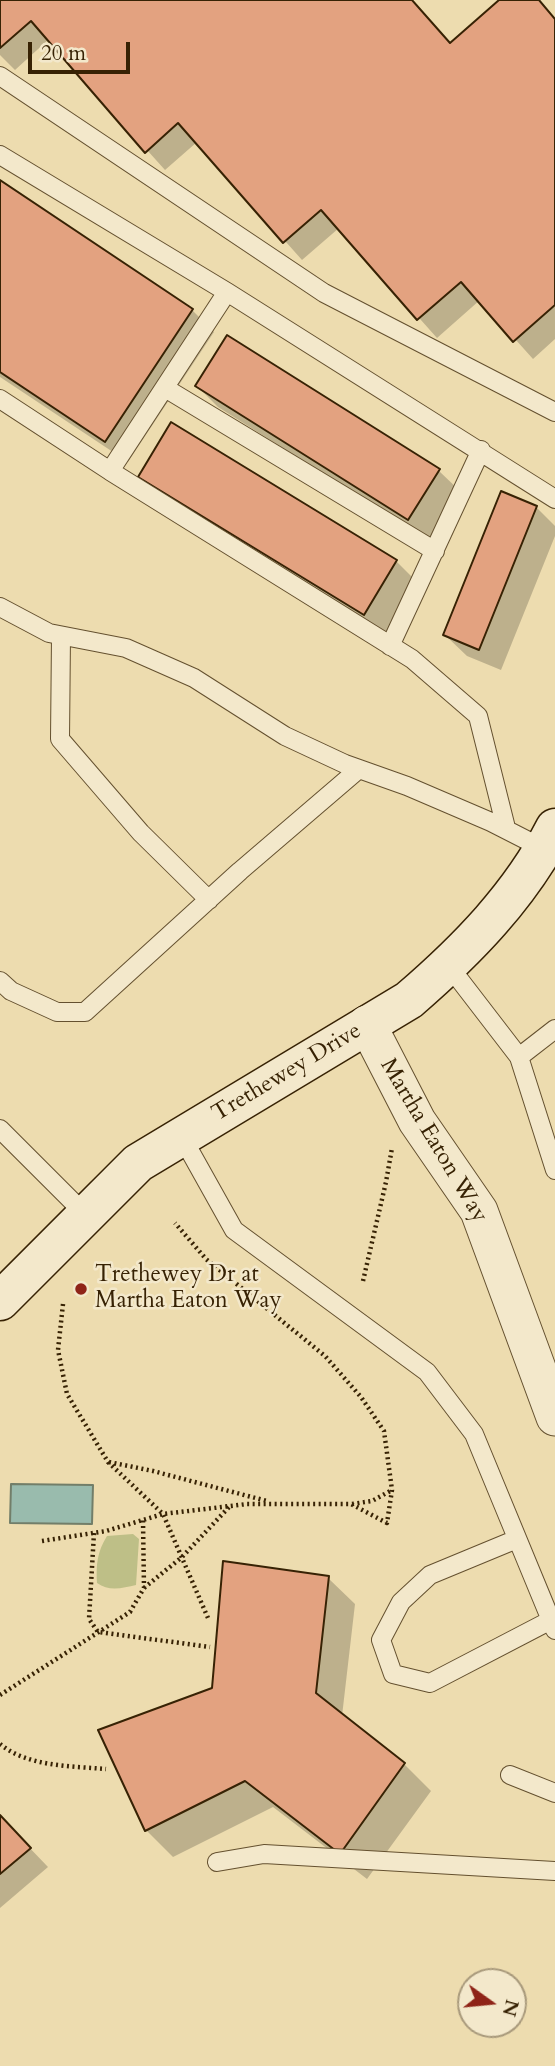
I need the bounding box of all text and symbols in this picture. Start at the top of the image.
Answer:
scale bar [32,28,133,72]
text: 20 m [41,39,86,68]
street label: Trethewey Drive [208,1018,366,1128]
street label: Martha Eaton Way [373,1054,493,1228]
place label: Trethewey Dr at Martha Eaton Way [95,1262,282,1316]
marker: Trethewey Dr at Martha Eaton Way [73,1281,89,1297]
north arrow [457,1968,527,2038]
text: N [496,1997,525,2019]

